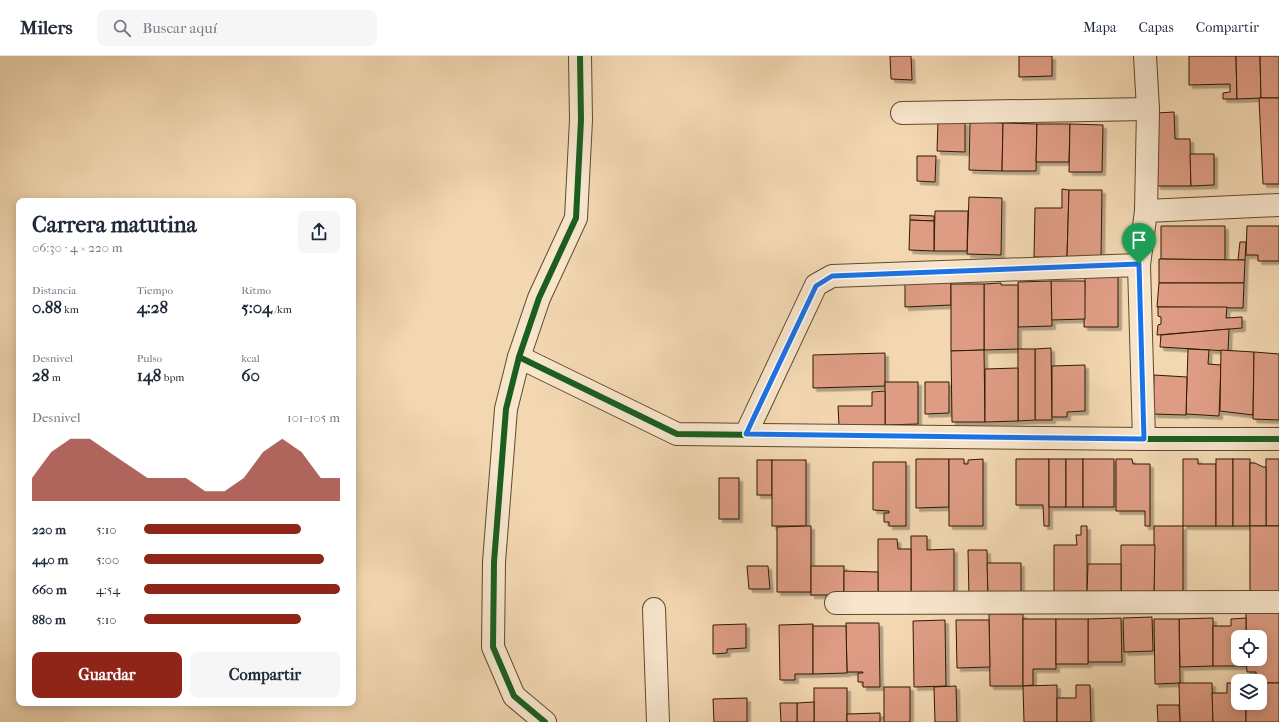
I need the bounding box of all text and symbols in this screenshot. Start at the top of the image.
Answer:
search box [97,10,377,46]
text: Milers [20,17,73,39]
icon: search [111,17,133,39]
text: Buscar aquí [143,19,217,37]
text: Mapa [1083,19,1117,36]
text: Capas [1139,19,1174,36]
text: Compartir [1196,19,1259,36]
button: share [298,211,340,253]
text: Carrera matutina [32,212,197,238]
pin [1122,223,1156,264]
icon: arrive [1128,229,1150,251]
text: 06:30 · 4 × 220 m [32,240,123,255]
text: Distancia [32,284,76,297]
text: Tiempo [137,284,173,297]
text: Ritmo [241,284,271,297]
text: 0.88 [32,297,62,317]
text: 4:28 [137,297,168,317]
text: 5:04 [241,297,272,317]
text: km [62,303,79,316]
text: /km [272,303,292,316]
text: Desnivel [32,352,73,365]
text: Pulso [137,352,162,365]
text: kcal [241,352,260,365]
text: 28 [32,365,49,385]
text: 148 [137,365,161,385]
text: 60 [241,365,260,385]
text: m [49,371,61,384]
text: bpm [161,371,185,384]
text: Desnivel [32,410,81,425]
text: 101–105 m [287,410,340,425]
text: 220 m [32,522,66,537]
text: 5:10 [96,522,117,537]
text: 440 m [32,552,68,567]
text: 5:00 [96,552,119,567]
text: 660 m [32,582,67,597]
text: 4:54 [96,582,120,597]
text: 880 m [32,612,66,627]
text: 5:10 [96,612,117,627]
map controls [1231,630,1267,710]
button: locate [1231,630,1267,666]
button: Guardar [32,652,182,698]
button: Compartir [190,652,340,698]
button: layers [1231,674,1267,710]

